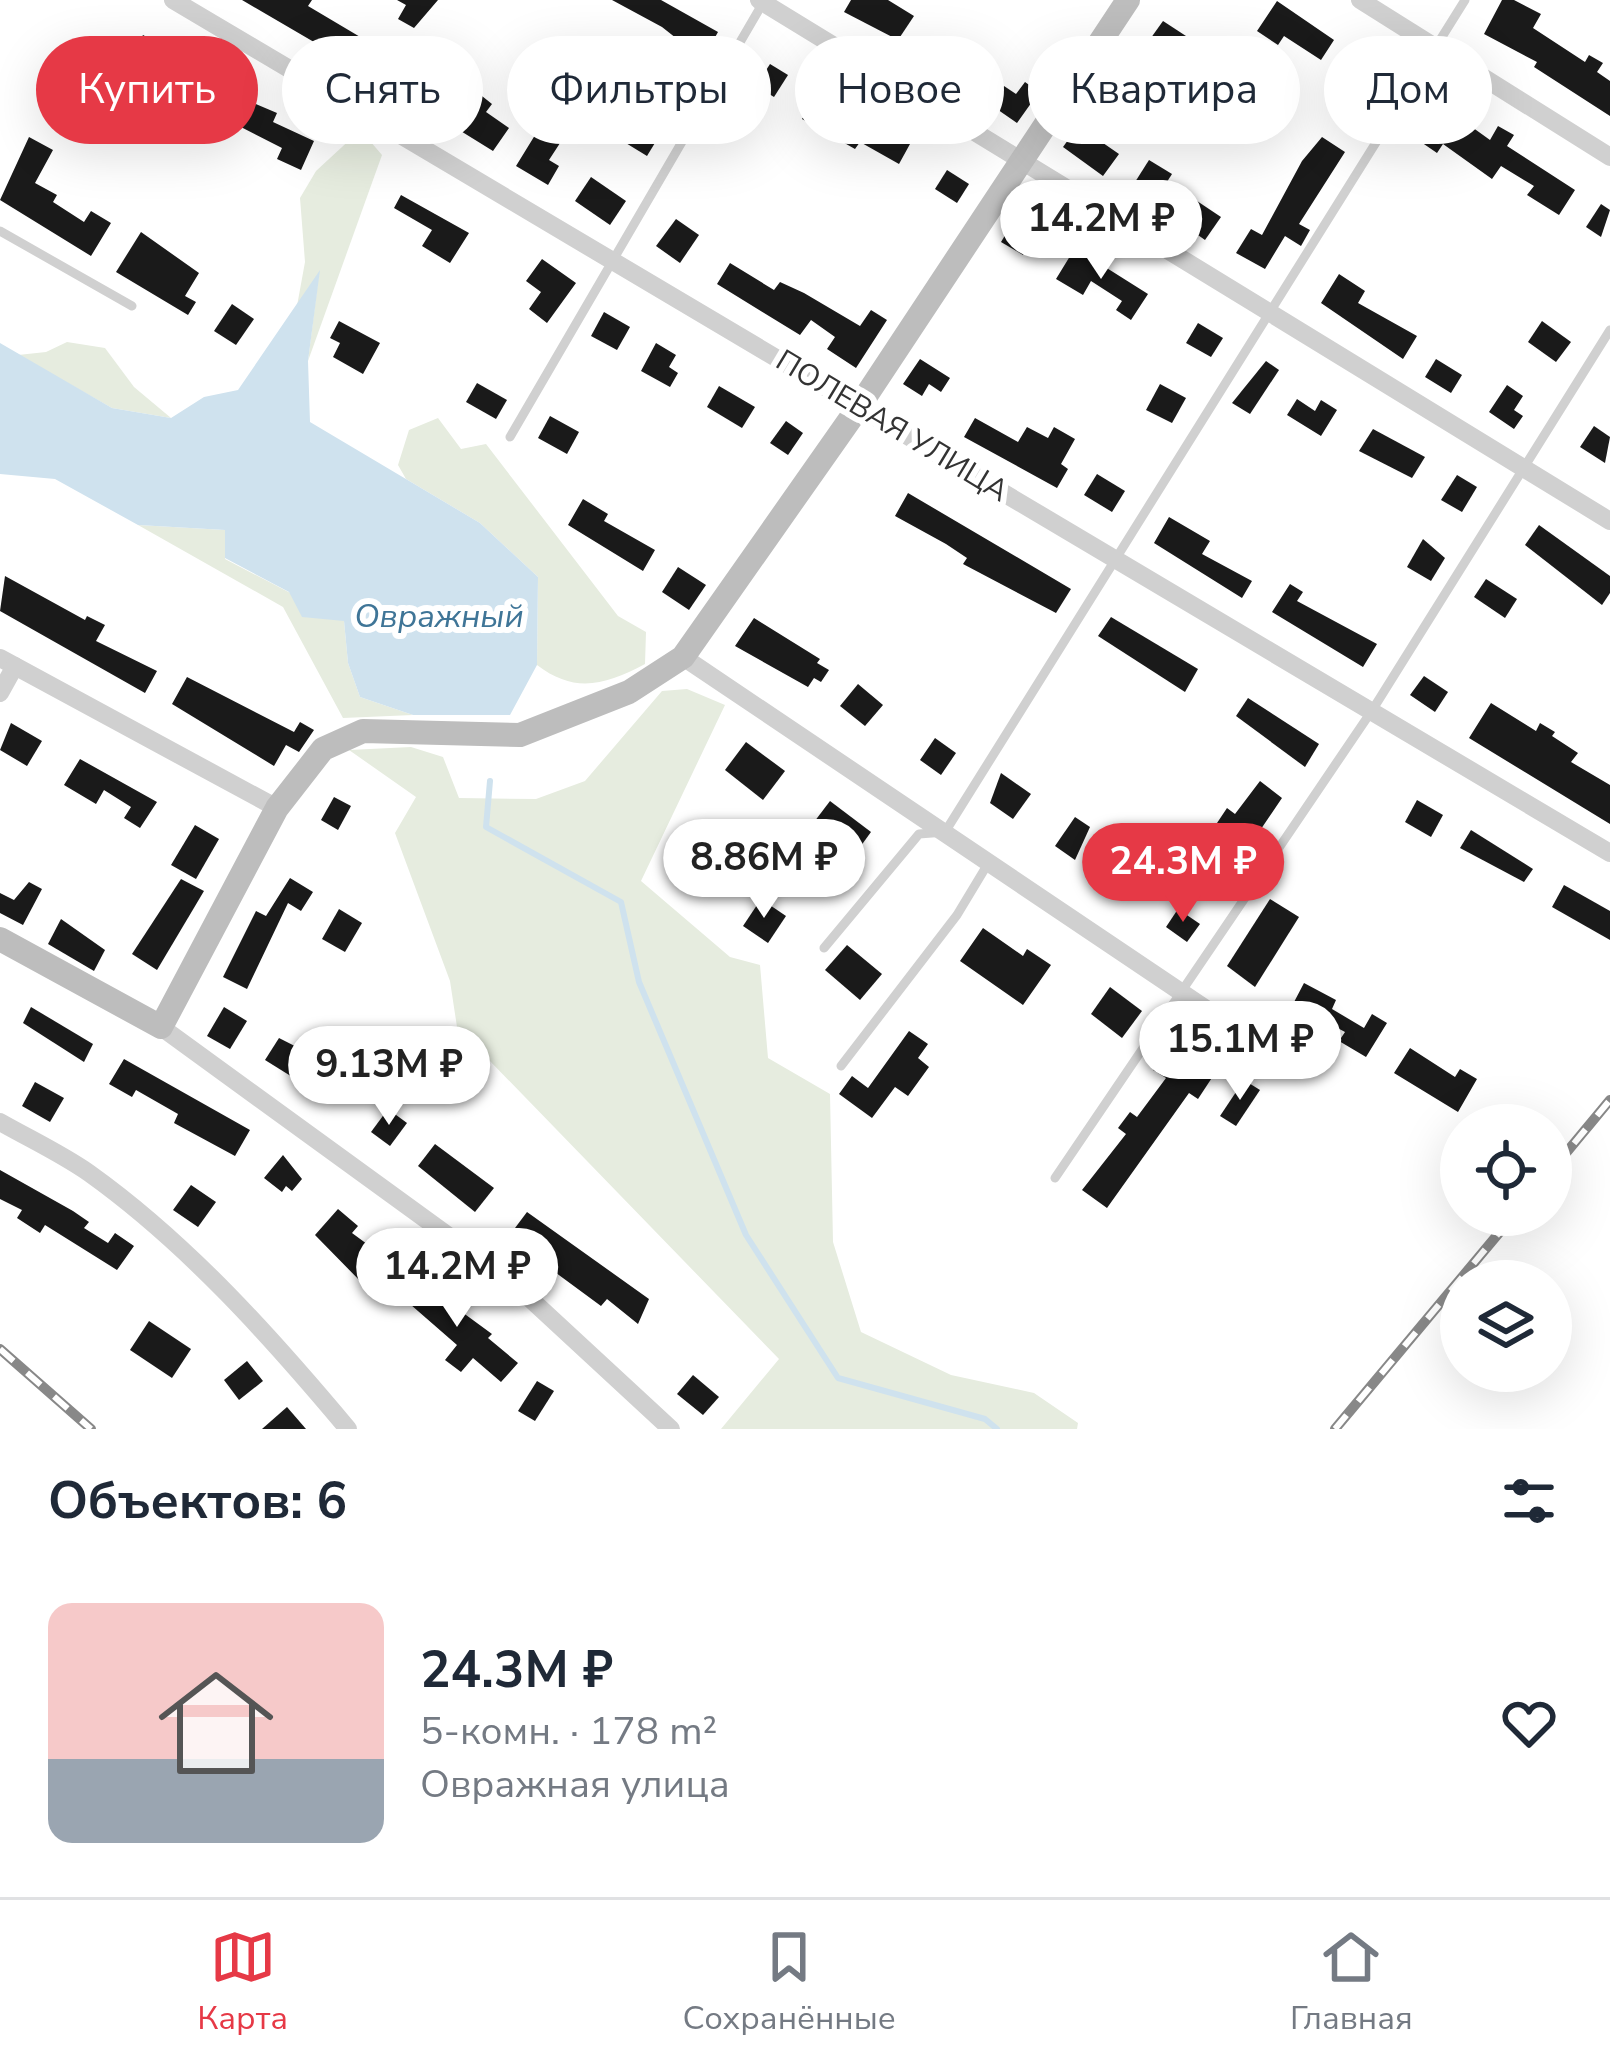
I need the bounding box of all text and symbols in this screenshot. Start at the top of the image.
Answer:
chip: Купить [36,36,258,144]
chip: Снять [282,36,483,144]
chip: Фильтры [507,36,771,144]
chip: Новое [795,36,1004,144]
chip: Квартира [1028,36,1300,144]
chip: Дом [1324,36,1492,144]
pin: 14.2M ₽ [990,180,1212,282]
text: 14.2M ₽ [1027,192,1175,245]
street label: ПОЛЕВАЯ УЛИЦА [768,340,1016,512]
water label: Овражный [354,594,524,639]
pin: 8.86M ₽ [653,819,875,921]
pin: 24.3M ₽ [1072,823,1294,925]
text: 8.86M ₽ [690,831,838,884]
text: 24.3M ₽ [1109,835,1257,888]
pin: 15.1M ₽ [1129,1001,1351,1103]
text: 15.1M ₽ [1166,1013,1314,1066]
pin: 9.13M ₽ [278,1026,500,1128]
text: 9.13M ₽ [315,1038,463,1091]
map controls [1440,1104,1572,1392]
button: locate [1440,1104,1572,1236]
pin: 14.2M ₽ [346,1228,568,1330]
text: 14.2M ₽ [383,1240,531,1293]
button: layers [1440,1260,1572,1392]
text: Объектов: 6 [48,1466,347,1536]
icon: filters [1496,1468,1562,1534]
text: 24.3M ₽ [420,1635,613,1705]
icon: home [144,1651,288,1795]
icon: heart [1496,1690,1562,1756]
text: 5-комн. · 178 m² [420,1705,717,1758]
text: Овражная улица [420,1758,730,1811]
tab: Карта [197,1924,288,2041]
tab: Сохранённые [682,1924,896,2041]
tab: Главная [1290,1924,1413,2041]

